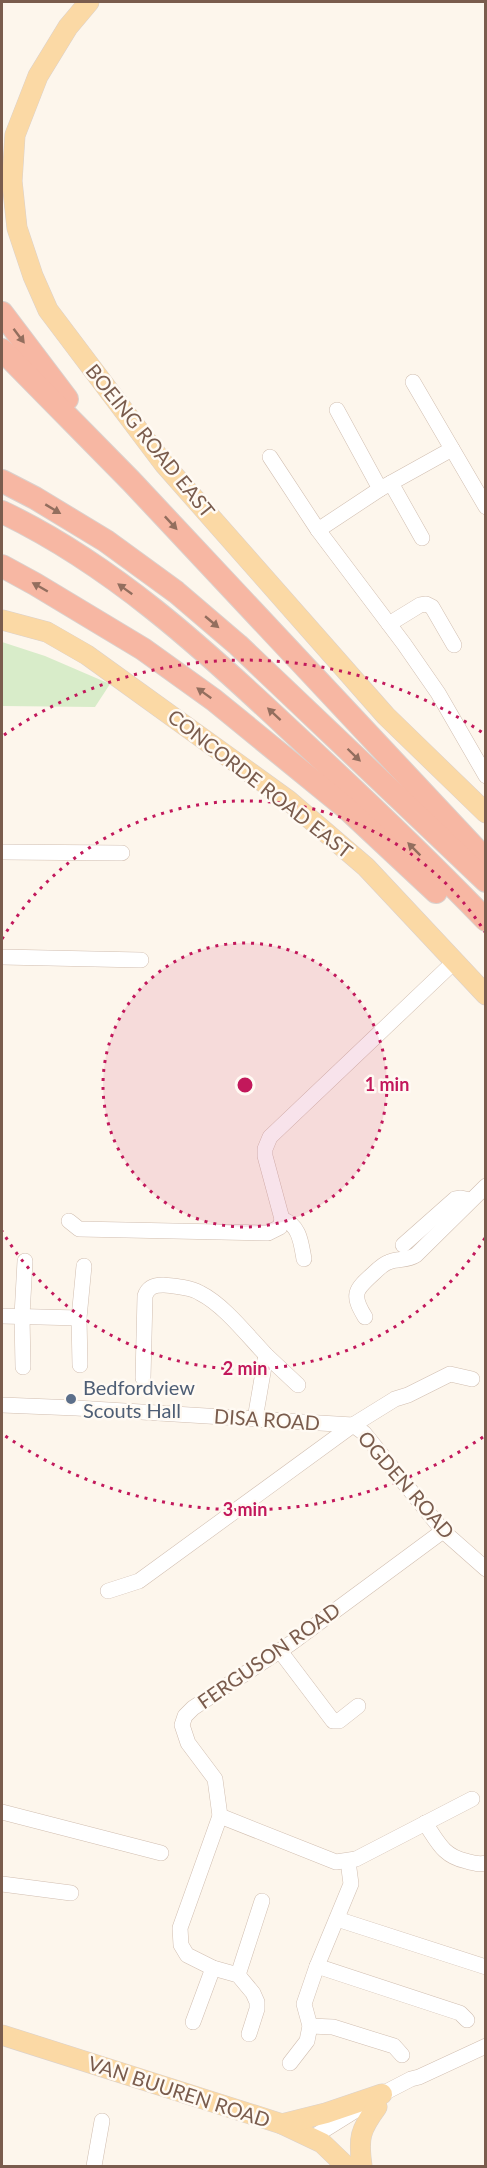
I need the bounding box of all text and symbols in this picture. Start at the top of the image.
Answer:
one-way arrow [13,329,25,344]
street label: BOEING ROAD EAST [81,359,220,522]
one-way arrow [45,504,61,515]
one-way arrow [164,516,178,531]
one-way arrow [32,582,49,592]
one-way arrow [117,583,132,595]
one-way arrow [204,615,219,628]
one-way arrow [197,687,213,699]
street label: CONCORDE ROAD EAST [164,704,358,863]
one-way arrow [266,707,281,721]
one-way arrow [347,748,362,762]
one-way arrow [408,843,422,857]
text: 1 min [365,1073,409,1095]
centre of rings [235,1075,255,1095]
text: 2 min [223,1357,267,1379]
place label: Bedfordview Scouts Hall [83,1375,195,1422]
marker: Bedfordview Scouts Hall [64,1392,78,1406]
street label: DISA ROAD [213,1403,321,1435]
street label: OGDEN ROAD [354,1426,460,1543]
text: 3 min [223,1498,267,1520]
street label: FERGUSON ROAD [192,1597,344,1713]
street label: VAN BUUREN ROAD [85,2050,273,2132]

